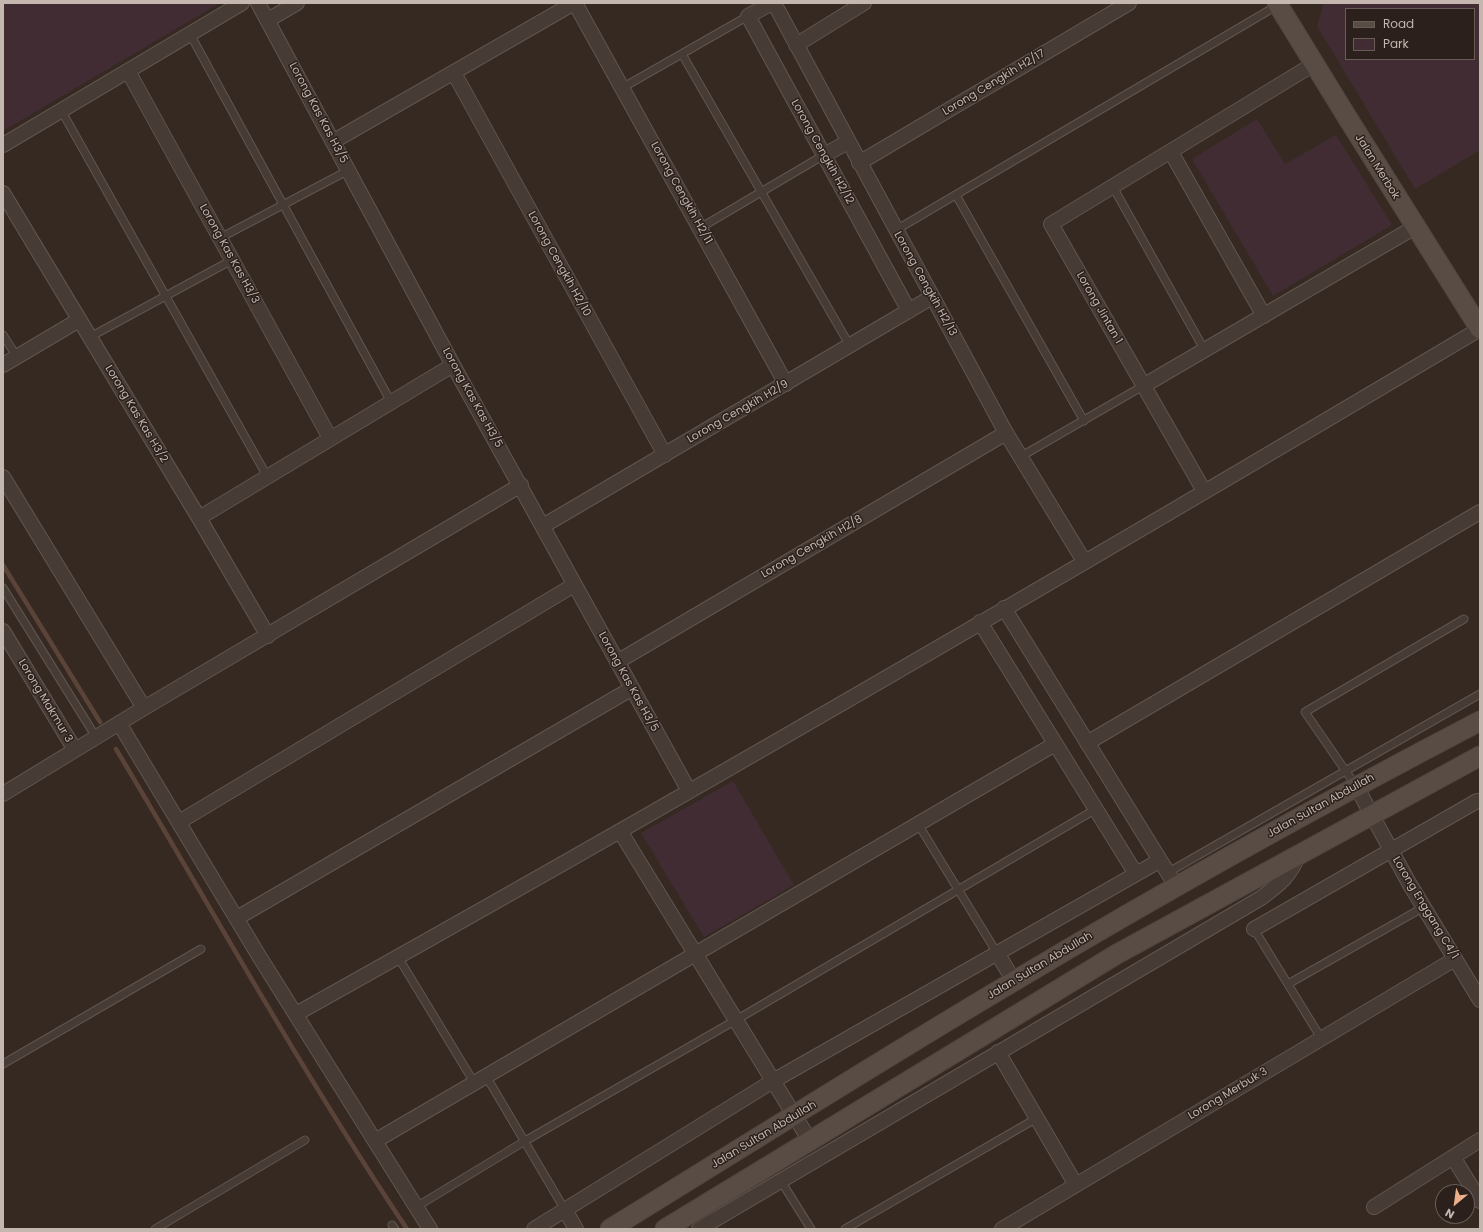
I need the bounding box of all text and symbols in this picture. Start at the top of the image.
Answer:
legend [1345,8,1475,60]
text: Road [1383,15,1414,32]
text: Park [1383,35,1409,52]
street label: Lorong Cengkih H2/17 [940,47,1048,119]
street label: Lorong Kas Kas H3/5 [286,60,350,166]
street label: Lorong Cengkih H2/12 [788,97,856,207]
street label: Jalan Merbok [1352,132,1402,202]
street label: Lorong Cengkih H2/11 [647,140,715,246]
street label: Lorong Kas Kas H3/3 [196,202,262,306]
street label: Lorong Cengkih H2/10 [525,209,593,319]
street label: Lorong Cengkih H2/13 [891,229,959,339]
street label: Lorong Jintan 1 [1073,270,1125,346]
street label: Lorong Kas Kas H3/5 [439,346,505,450]
street label: Lorong Kas Kas H3/2 [102,363,170,465]
street label: Lorong Cengkih H2/9 [685,378,791,446]
street label: Lorong Cengkih H2/8 [759,513,865,581]
street label: Lorong Kas Kas H3/5 [595,630,661,734]
street label: Lorong Makmur 3 [15,657,75,745]
street label: Jalan Sultan Abdullah [1265,771,1377,841]
street label: Lorong Enggang C4/1 [1389,854,1461,962]
street label: Jalan Sultan Abdullah [985,929,1095,1003]
street label: Lorong Merbuk 3 [1186,1065,1270,1123]
street label: Jalan Sultan Abdullah [709,1098,819,1172]
north arrow [1435,1184,1475,1224]
text: N [1442,1205,1457,1223]

